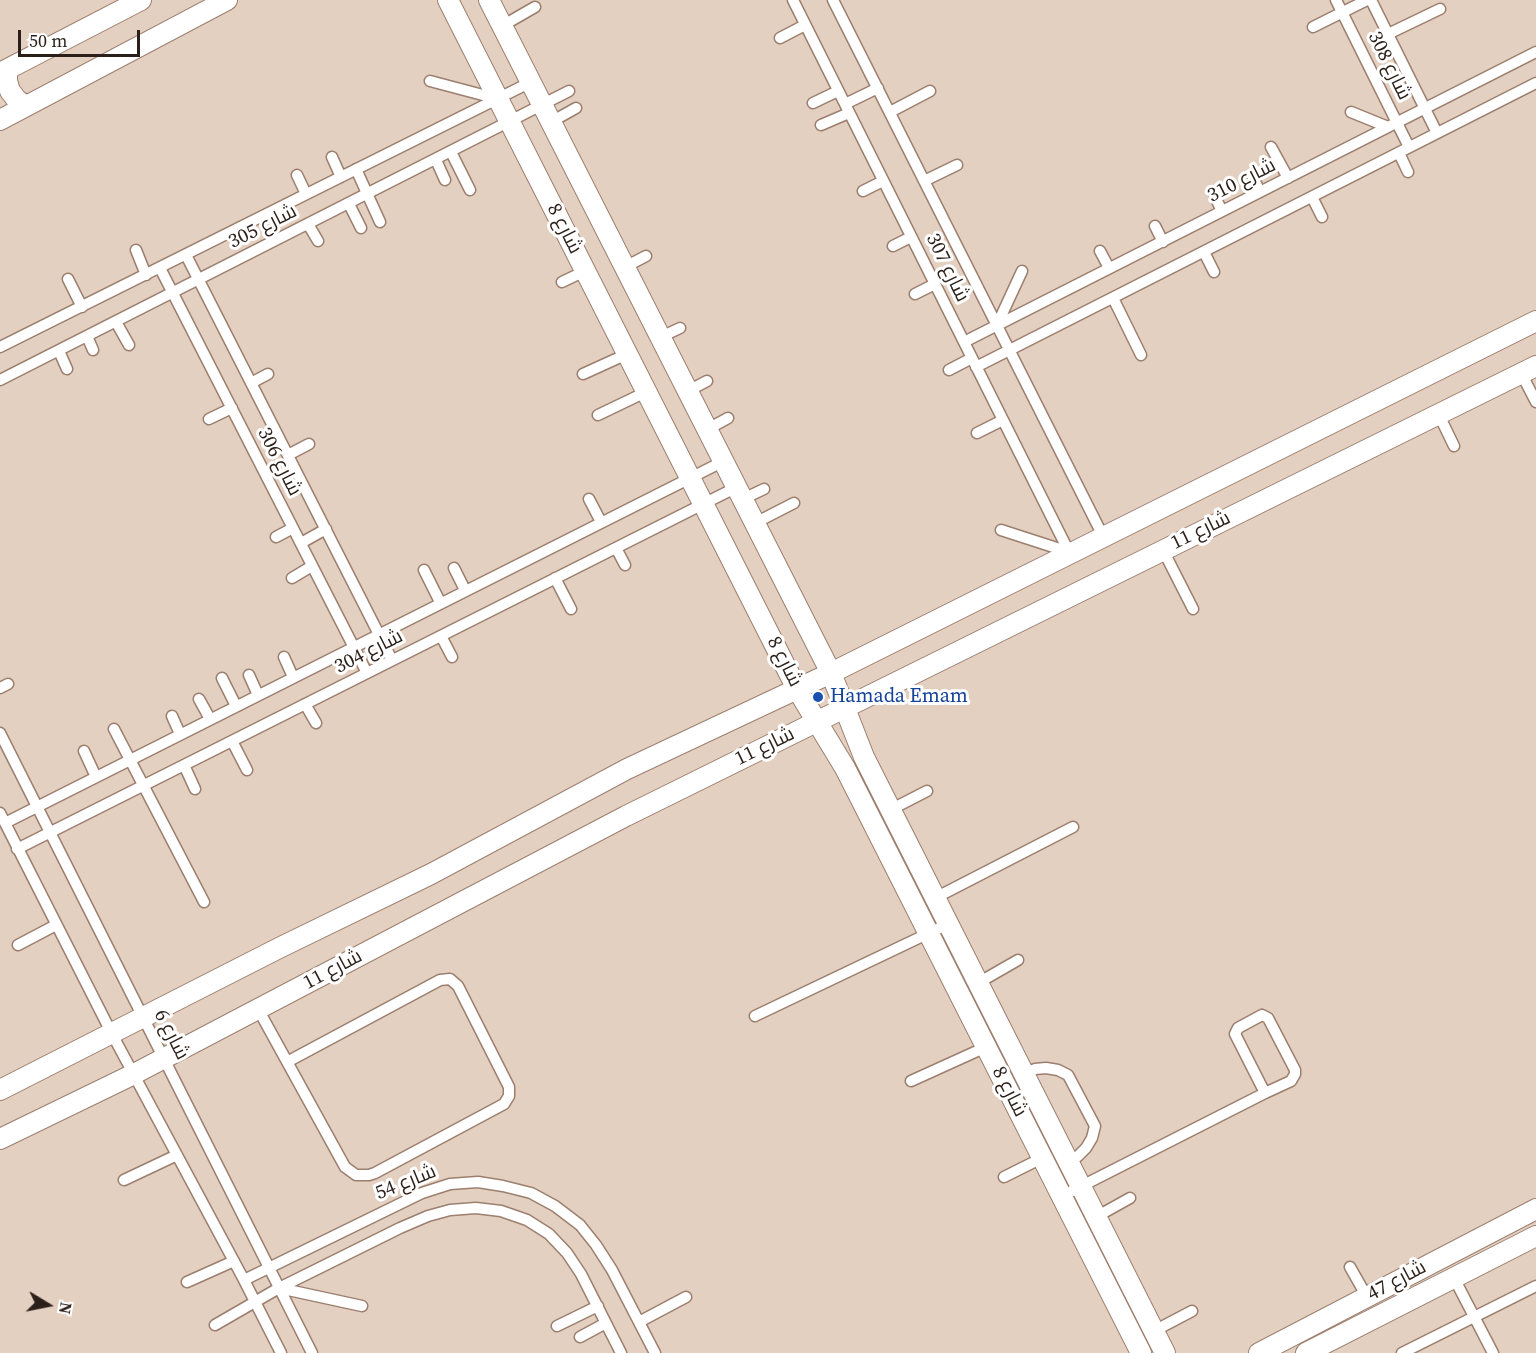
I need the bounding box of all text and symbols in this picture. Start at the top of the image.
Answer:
scale bar [21,18,142,56]
text: 50 m [29,28,67,53]
street label: شارع 308 [1362,28,1416,104]
street label: شارع 310 [1204,154,1280,208]
street label: شارع 305 [225,200,301,254]
street label: شارع 8 [541,200,587,258]
street label: شارع 307 [920,230,974,306]
street label: شارع 306 [252,424,306,500]
street label: شارع 11 [1167,506,1235,556]
street label: شارع 304 [331,625,407,679]
street label: شارع 8 [761,633,807,691]
place label: Hamada Emam [830,685,968,709]
marker: Hamada Emam [811,690,825,704]
street label: شارع 11 [731,722,799,772]
street label: شارع 11 [299,945,367,995]
street label: شارع 6 [148,1006,194,1064]
street label: شارع 8 [986,1063,1032,1121]
street label: شارع 54 [372,1160,440,1206]
street label: شارع 47 [1363,1256,1431,1306]
north arrow [18,1275,78,1335]
text: N [54,1300,78,1316]

